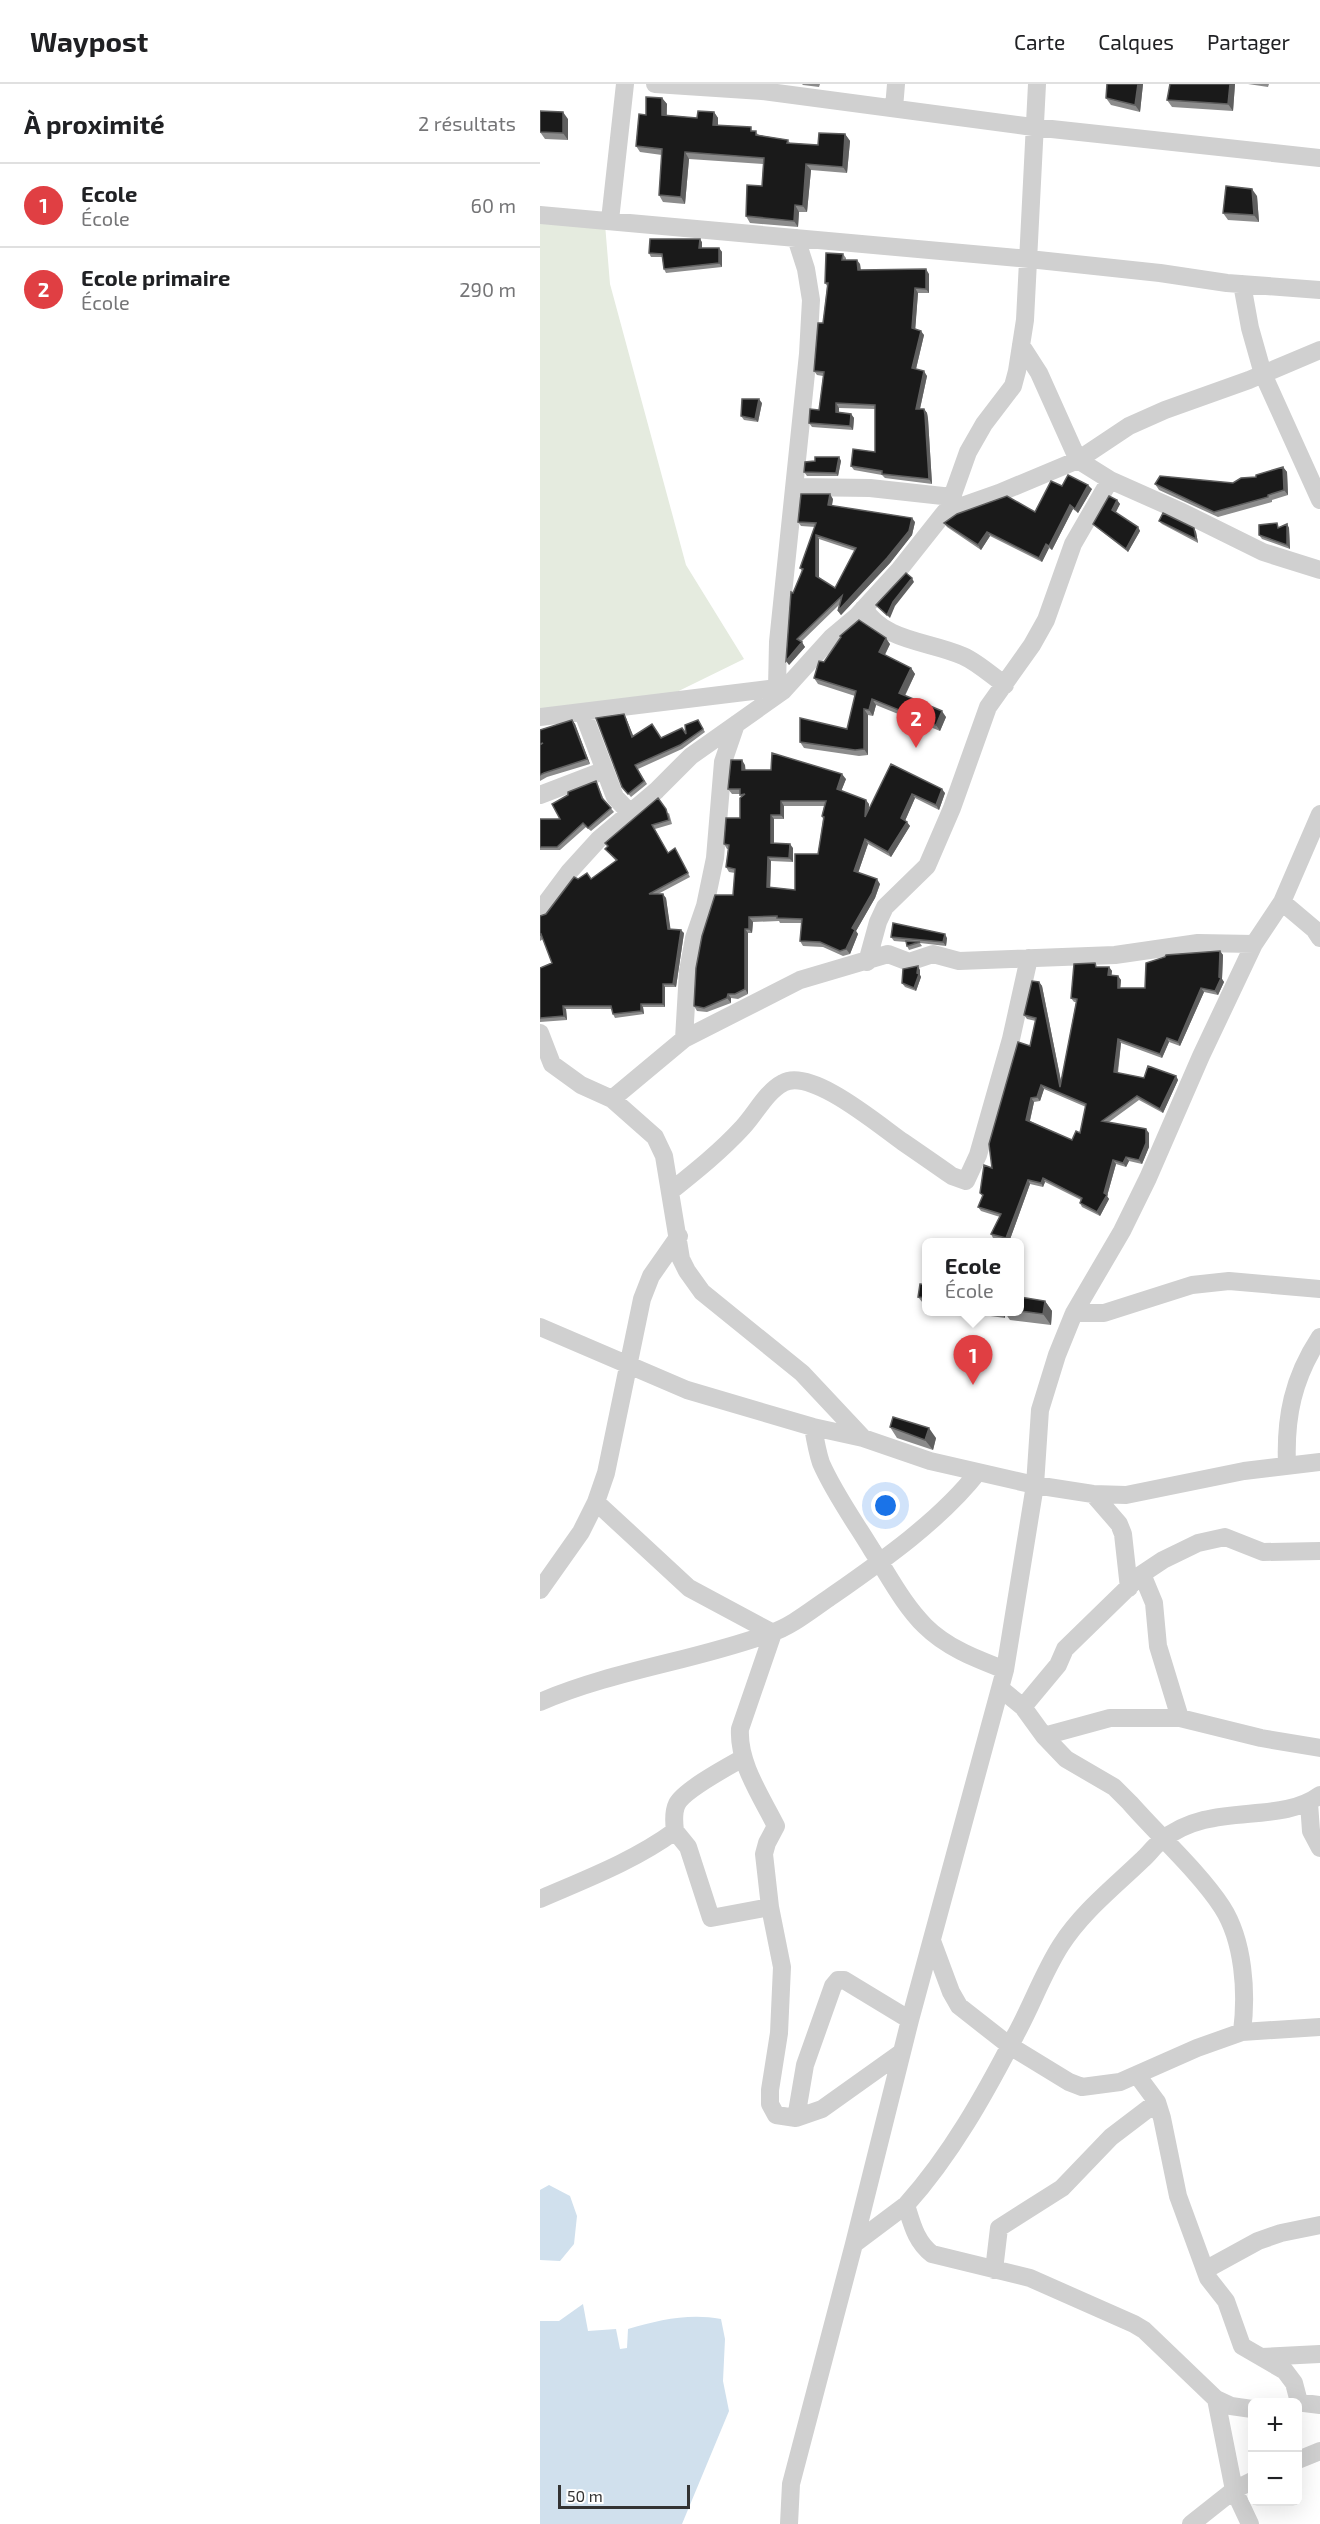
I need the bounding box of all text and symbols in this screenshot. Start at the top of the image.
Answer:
text: Waypost [30,24,148,58]
text: Carte [1014,29,1065,54]
text: Calques [1098,29,1174,54]
text: Partager [1207,29,1290,54]
text: À proximité [24,108,165,139]
text: 2 résultats [418,111,516,135]
text: Ecole [81,180,137,206]
text: 1 [39,193,48,217]
text: 60 m [471,193,516,217]
text: École [81,206,130,230]
text: Ecole primaire [81,264,230,290]
text: 2 [38,277,49,301]
text: 290 m [459,277,516,301]
text: École [81,290,130,314]
pin: 2 [896,698,935,748]
popup [922,1238,1024,1316]
text: Ecole [945,1252,1001,1278]
text: École [945,1278,994,1302]
pin: 1 [954,1336,992,1385]
your location [871,1491,900,1520]
map controls [1248,2398,1302,2506]
button: + [1248,2398,1302,2452]
button: − [1248,2452,1302,2506]
scale bar [558,2482,690,2510]
text: 50 m [567,2486,603,2505]

